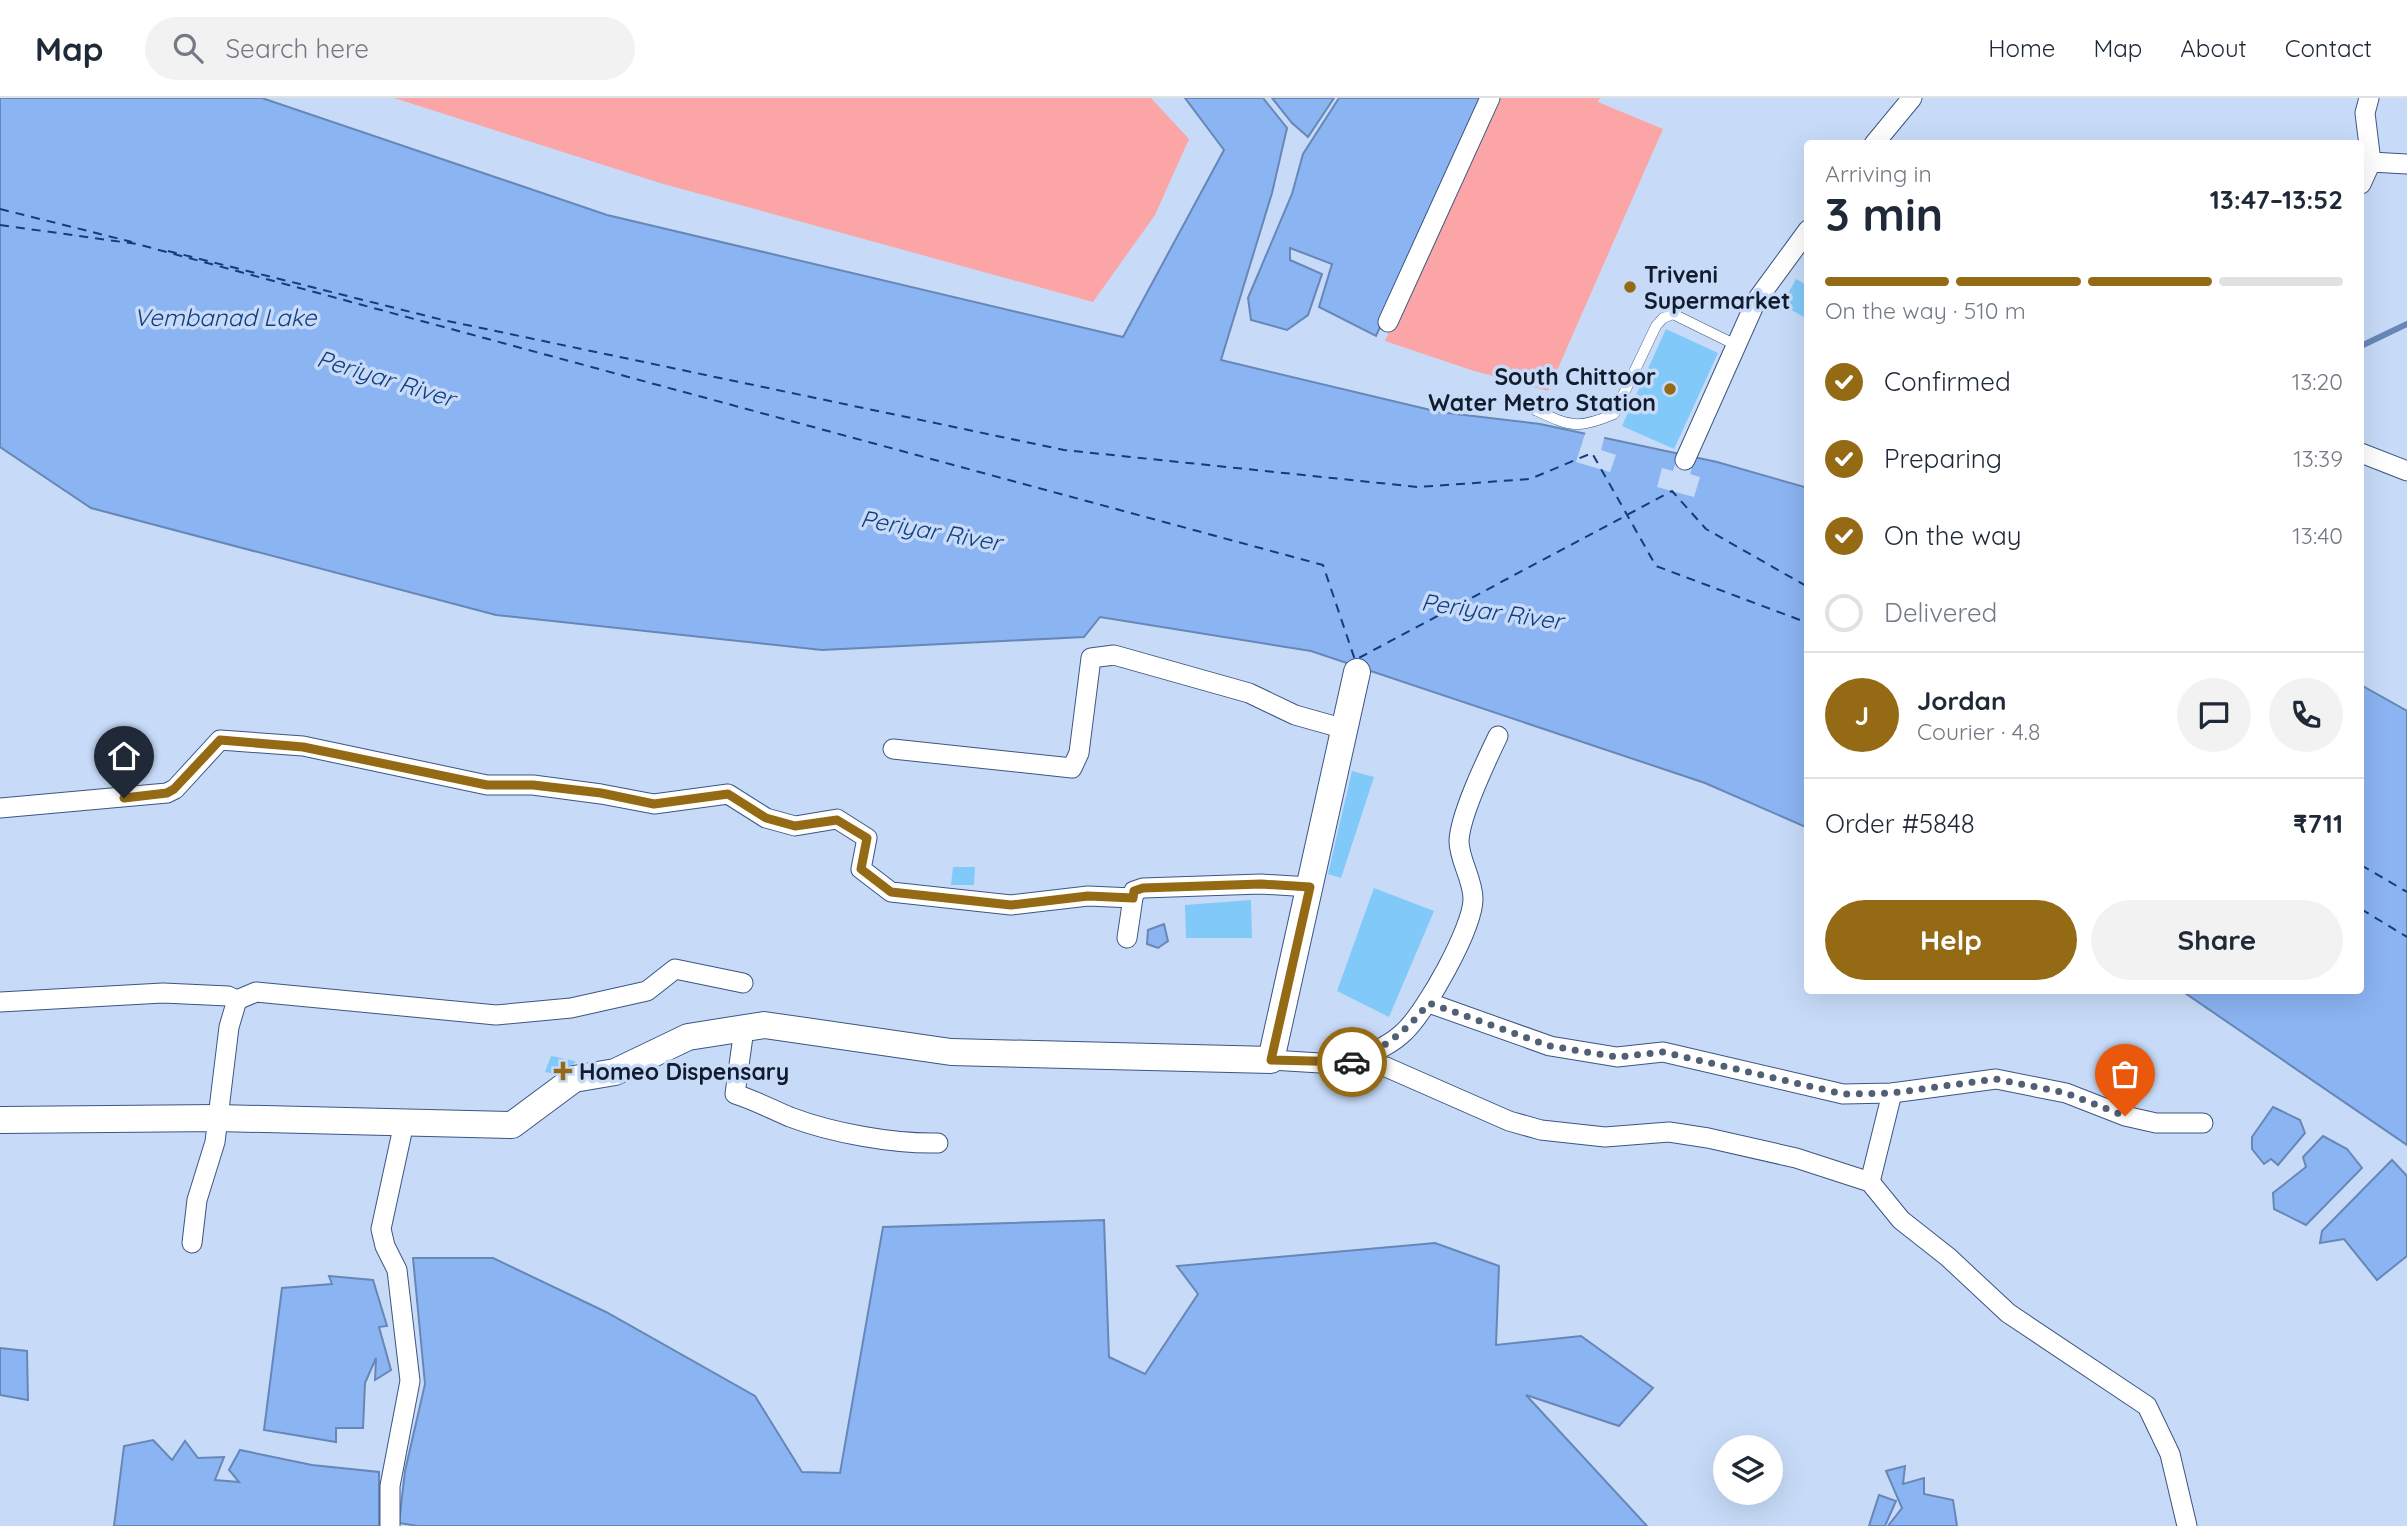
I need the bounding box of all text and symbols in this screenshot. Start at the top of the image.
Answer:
search box [145,17,635,80]
text: Map [35,28,103,69]
icon: search [169,29,207,67]
text: Search here [225,32,369,65]
text: Home [1988,33,2055,63]
text: Map [2093,33,2142,63]
text: About [2180,33,2247,63]
text: Contact [2285,33,2372,63]
text: Arriving in [1825,159,1932,188]
text: 13:47–13:52 [2210,183,2343,216]
text: 3 min [1825,185,1943,243]
place label: Triveni Supermarket [1644,260,1790,315]
marker: Triveni Supermarket [1622,279,1638,295]
text: On the way · 510 m [1825,296,2026,325]
water label: Vembanad Lake [134,302,318,332]
water label: Periyar River [313,343,461,414]
place label: South Chittoor Water Metro Station [1428,362,1656,417]
icon: check [1825,363,1863,401]
text: Confirmed [1884,365,2011,398]
text: 13:20 [2292,367,2343,396]
marker: South Chittoor Water Metro Station [1662,381,1678,397]
icon: check [1825,440,1863,478]
text: Preparing [1884,442,2002,475]
text: 13:39 [2293,444,2343,473]
water label: Periyar River [858,503,1007,558]
icon: check [1825,517,1863,555]
text: On the way [1884,519,2022,552]
text: 13:40 [2292,521,2343,550]
water label: Periyar River [1419,586,1567,636]
text: Delivered [1884,596,1997,629]
button: chat [2177,678,2251,752]
button: phone [2269,678,2343,752]
text: Jordan [1917,684,2006,717]
text: J [1855,699,1869,732]
text: Courier · 4.8 [1917,717,2040,746]
pin [94,726,154,798]
icon: home [105,737,143,775]
text: Order #5848 [1825,807,1975,840]
text: ₹711 [2293,807,2343,840]
button: Help [1825,900,2077,980]
button: Share [2091,900,2343,980]
courier [1317,1027,1387,1097]
icon: car [1333,1043,1371,1081]
pin [2095,1044,2155,1116]
icon: bag [2106,1055,2144,1093]
place label: Homeo Dispensary [579,1057,789,1086]
marker: Homeo Dispensary [553,1061,573,1081]
map controls [1713,1435,1783,1505]
button: layers [1713,1435,1783,1505]

